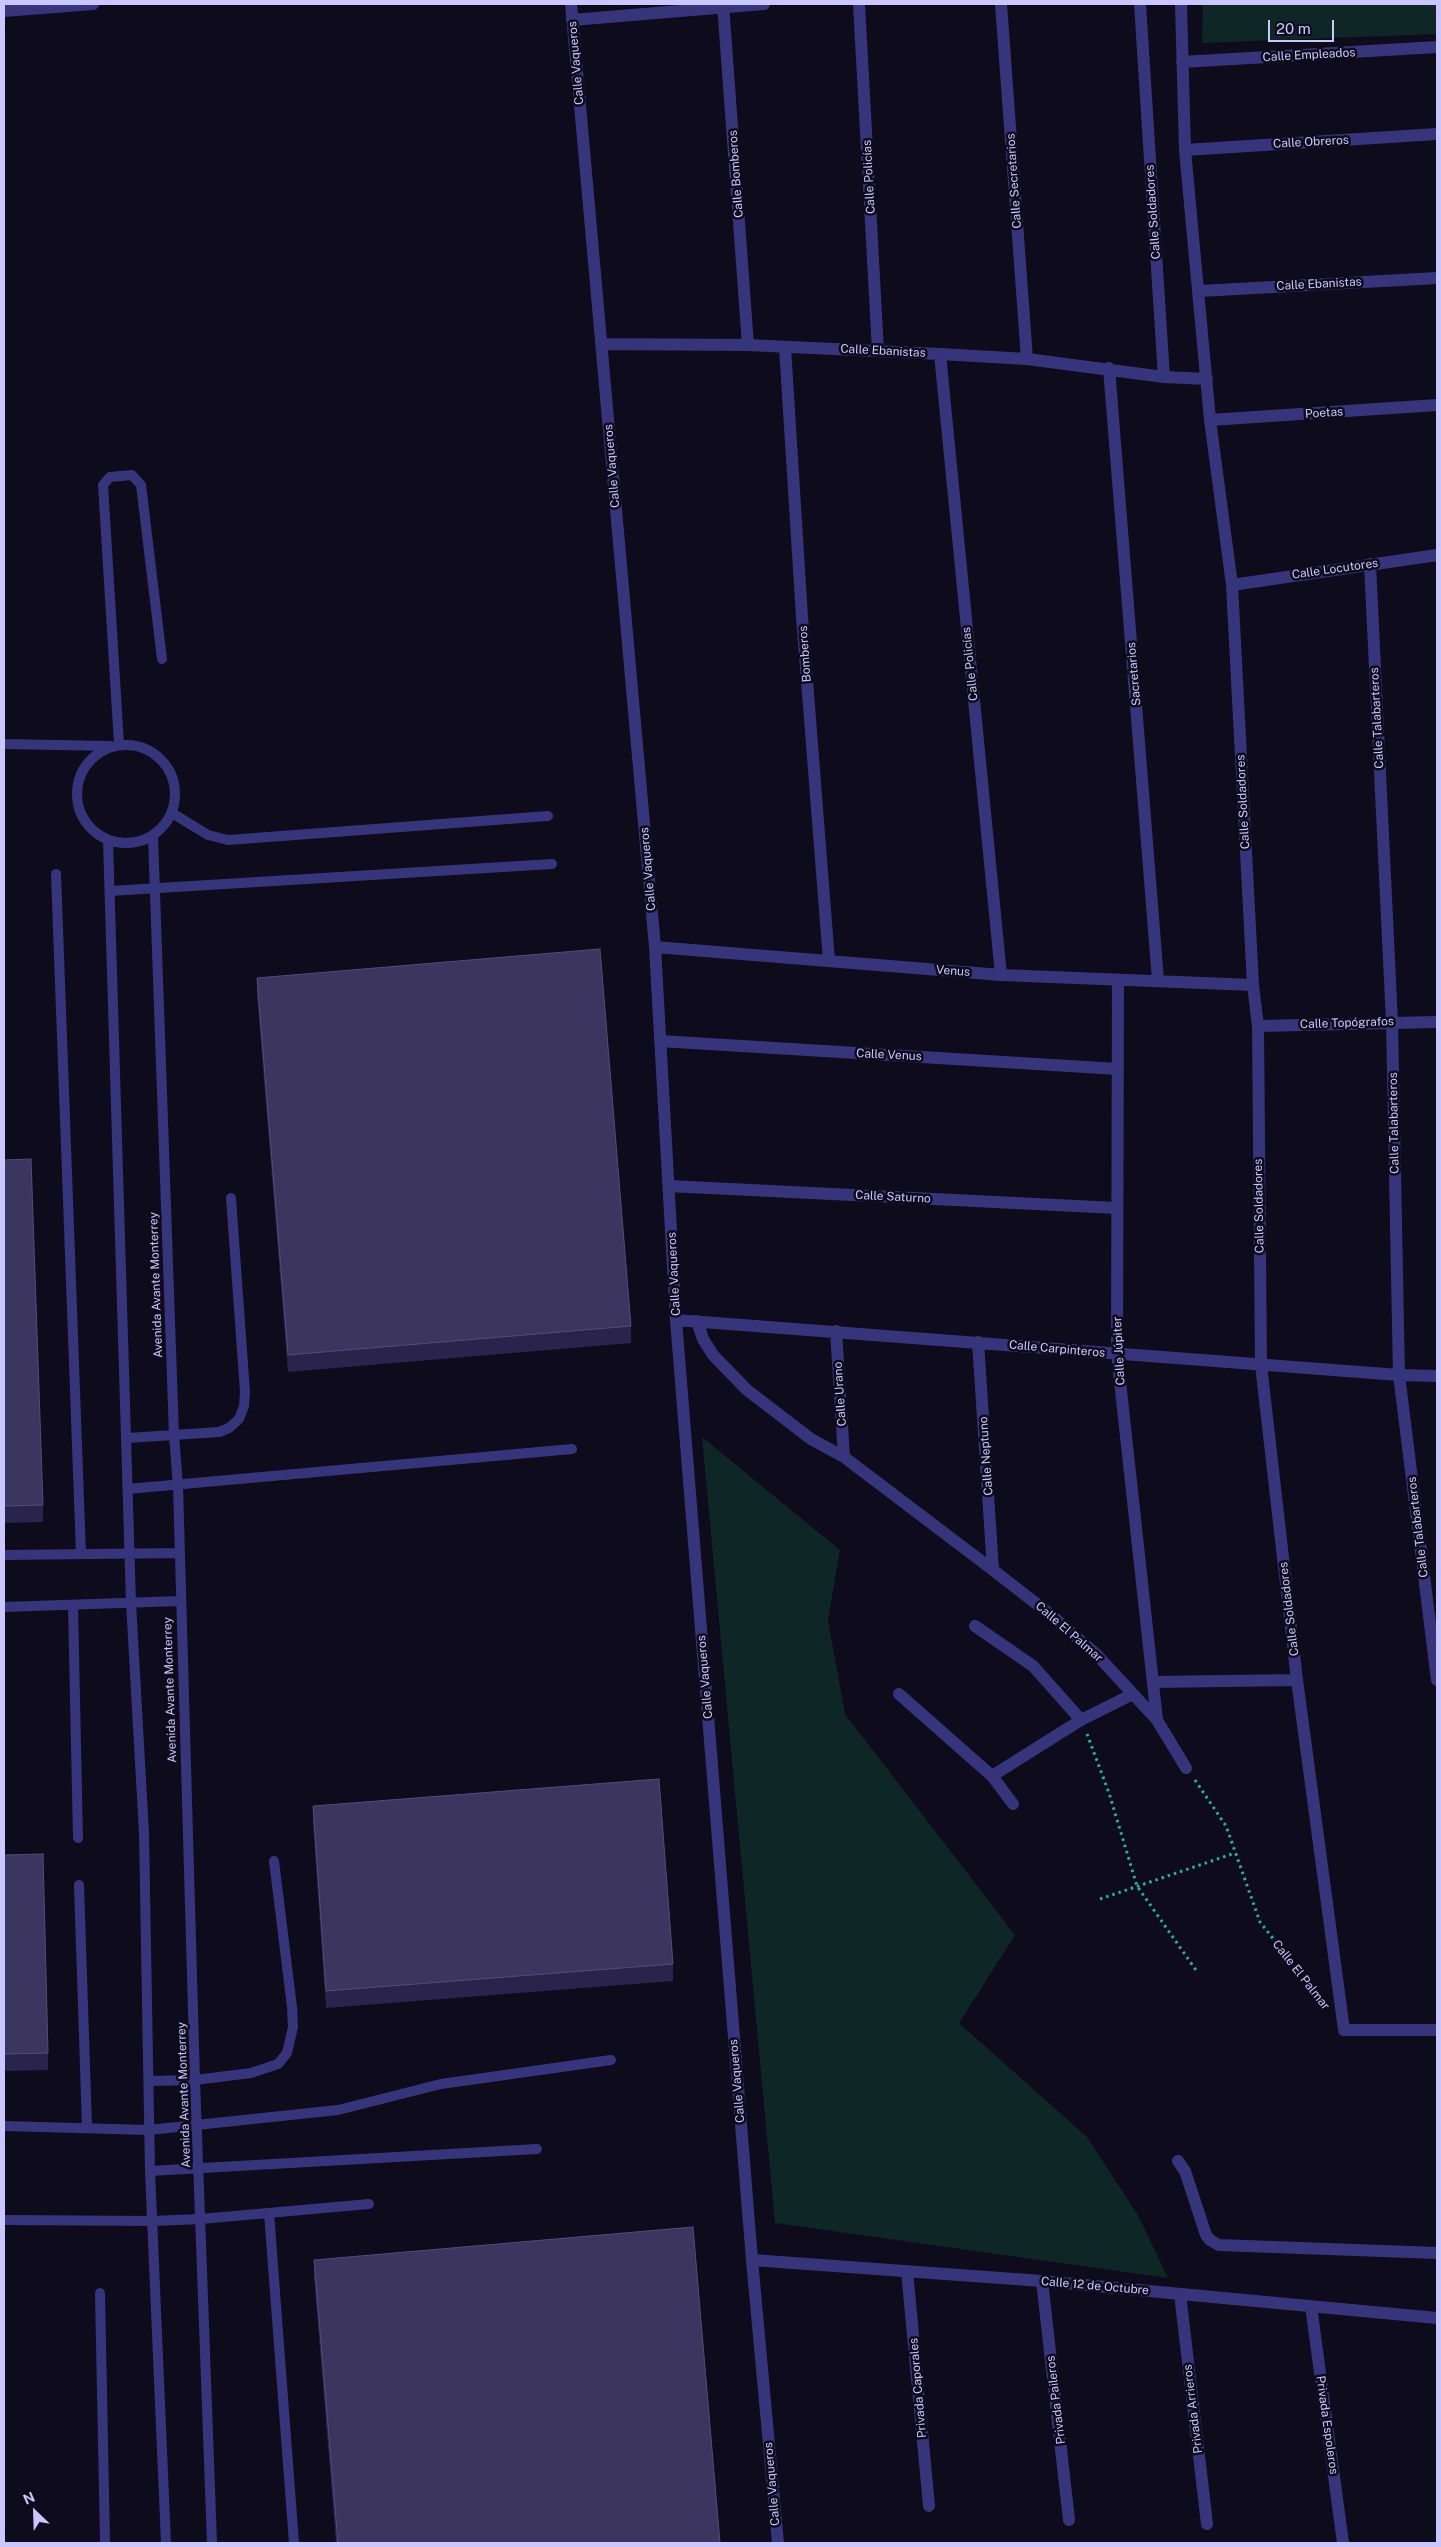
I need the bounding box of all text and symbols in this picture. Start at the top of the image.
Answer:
scale bar [1271,10,1337,42]
text: 20 m [1276,20,1311,37]
street label: Calle Vaqueros [565,21,587,105]
street label: Calle Empleados [1262,45,1356,65]
street label: Calle Bomberos [726,130,746,218]
street label: Calle Secretarios [1003,133,1025,229]
street label: Calle Obreros [1273,133,1349,151]
street label: Calle Policías [860,140,878,214]
street label: Calle Soldadores [1143,164,1163,260]
street label: Calle Ebanistas [1276,275,1362,293]
street label: Calle Ebanistas [840,342,926,360]
street label: Poetas [1304,404,1344,422]
street label: Calle Vaqueros [601,424,623,508]
street label: Calle Locutores [1291,556,1379,582]
street label: Bomberos [796,625,814,683]
street label: Calle Policías [959,626,981,702]
street label: Sacretarios [1124,642,1144,706]
street label: Calle Talabarteros [1367,667,1387,769]
street label: Calle Soldadores [1233,754,1253,850]
street label: Calle Vaqueros [637,827,659,911]
street label: Venus [935,963,971,979]
street label: Calle Topógrafos [1300,1014,1394,1032]
street label: Calle Venus [856,1046,922,1064]
street label: Calle Talabarteros [1386,1072,1402,1174]
street label: Calle Soldadores [1251,1159,1267,1253]
street label: Calle Saturno [855,1188,931,1206]
street label: Avenida Avante Monterrey [146,1212,166,1358]
street label: Calle Vaqueros [665,1232,683,1316]
street label: Calle Júpiter [1110,1316,1128,1386]
street label: Calle Carpinteros [1008,1338,1106,1360]
street label: Calle Urano [831,1361,849,1427]
street label: Calle Neptuno [976,1416,996,1496]
street label: Calle Talabarteros [1405,1476,1431,1578]
street label: Calle Soldadores [1276,1561,1302,1657]
street label: Calle El Palmar [1032,1599,1106,1665]
street label: Avenida Avante Monterrey [160,1617,180,1763]
street label: Calle Vaqueros [694,1635,716,1719]
street label: Calle El Palmar [1269,1937,1333,2013]
street label: Avenida Avante Monterrey [174,2022,194,2168]
street label: Calle Vaqueros [726,2039,748,2123]
street label: Calle 12 de Octubre [1040,2274,1150,2298]
street label: Privada Caporales [906,2337,930,2439]
street label: Privada Paileros [1043,2355,1069,2445]
street label: Privada Arrieros [1180,2364,1206,2454]
street label: Privada Espoleros [1313,2375,1341,2475]
street label: Calle Vaqueros [761,2442,783,2526]
north arrow [10,2487,60,2537]
text: N [21,2489,37,2508]

